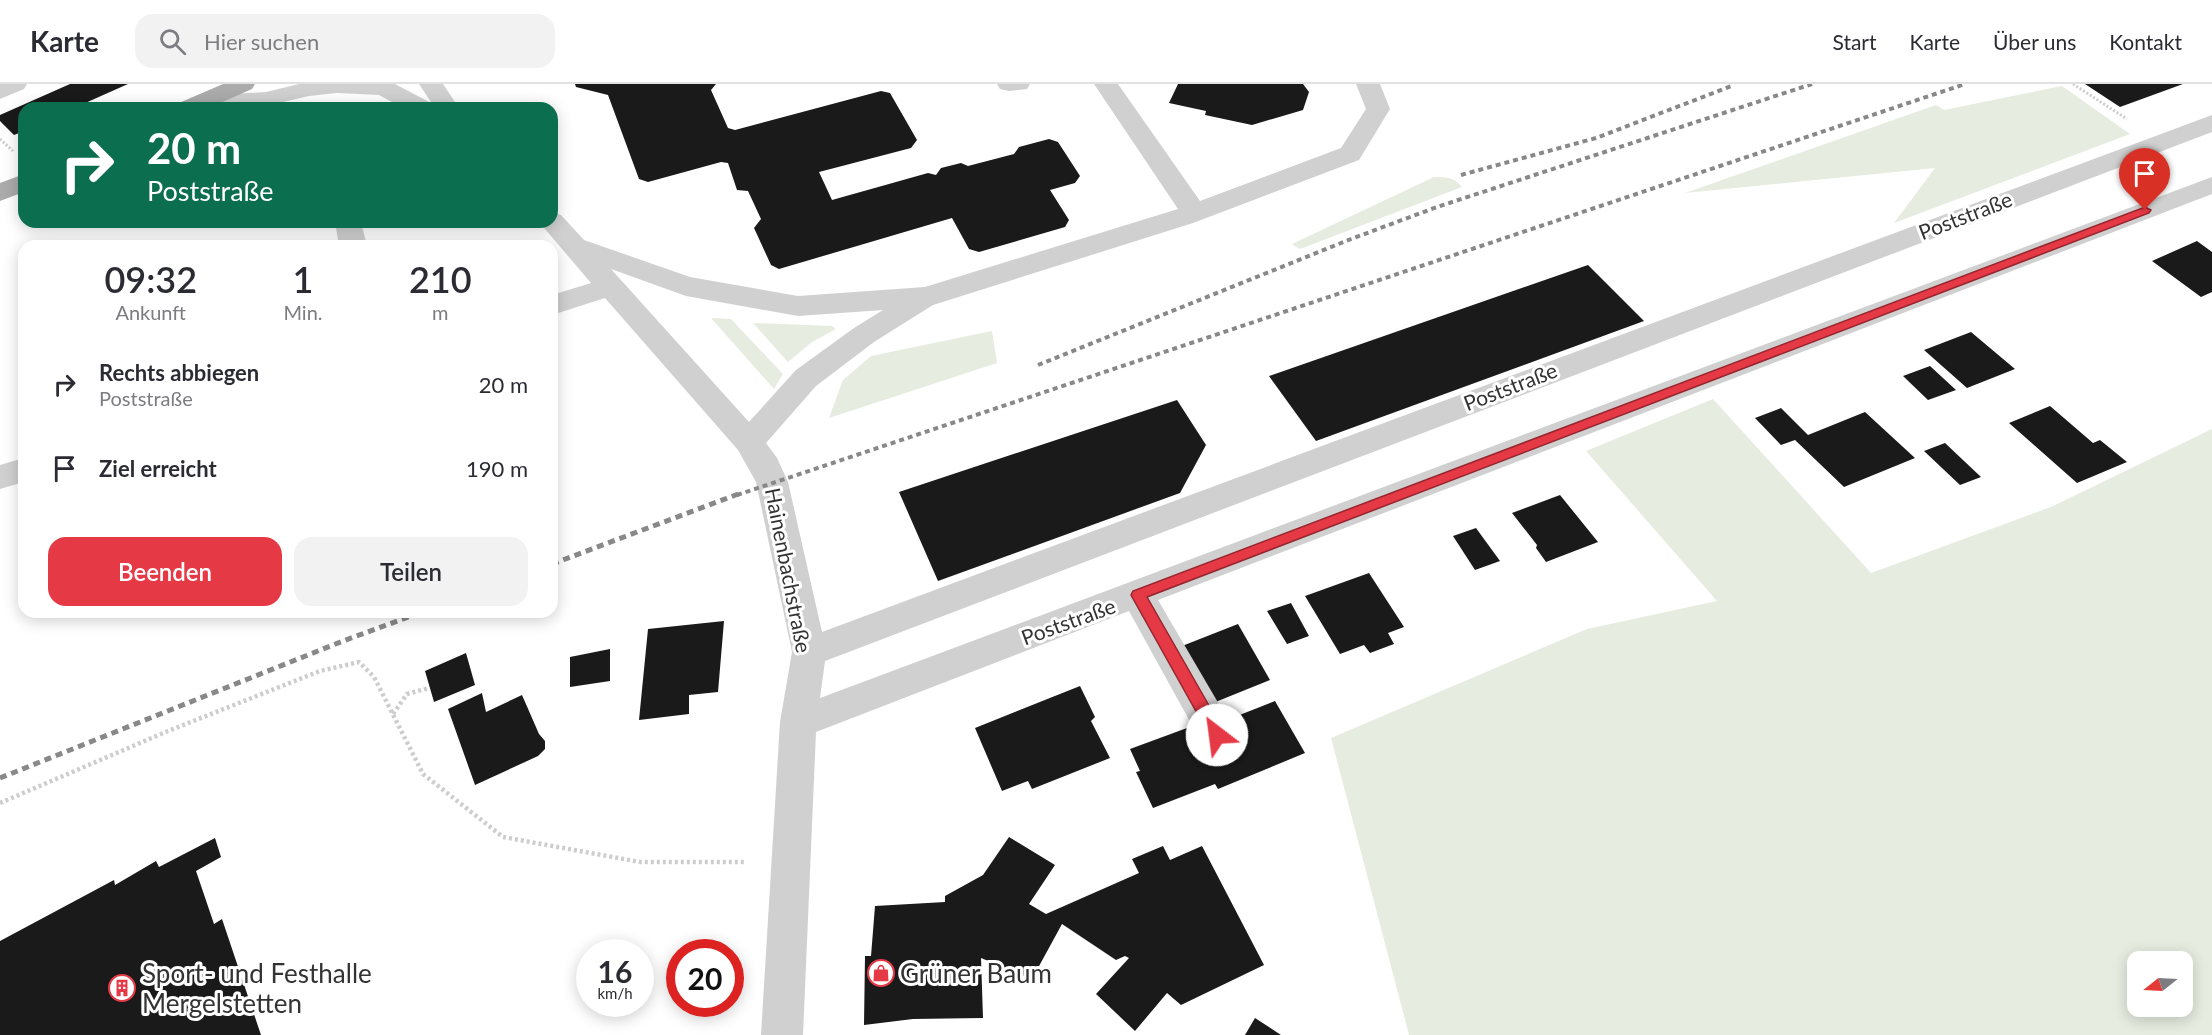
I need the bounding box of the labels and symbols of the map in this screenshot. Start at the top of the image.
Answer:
pin [2119,148,2170,210]
street label: Poststraße [1915,186,2015,244]
street label: Poststraße [1460,357,1560,415]
street label: Hainenbachstraße [761,485,817,655]
street label: Poststraße [1017,592,1119,650]
position arrow [1185,703,1249,767]
speed limit sign: 20 [666,939,744,1017]
north arrow [2127,951,2193,1017]
place label: Sport- und Festhalle Mergelstetten [142,957,372,1019]
place label: Grüner Baum [900,957,1052,989]
shop icon: Grüner Baum [866,958,896,988]
building icon: Sport- und Festhalle Mergelstetten [107,973,137,1003]

